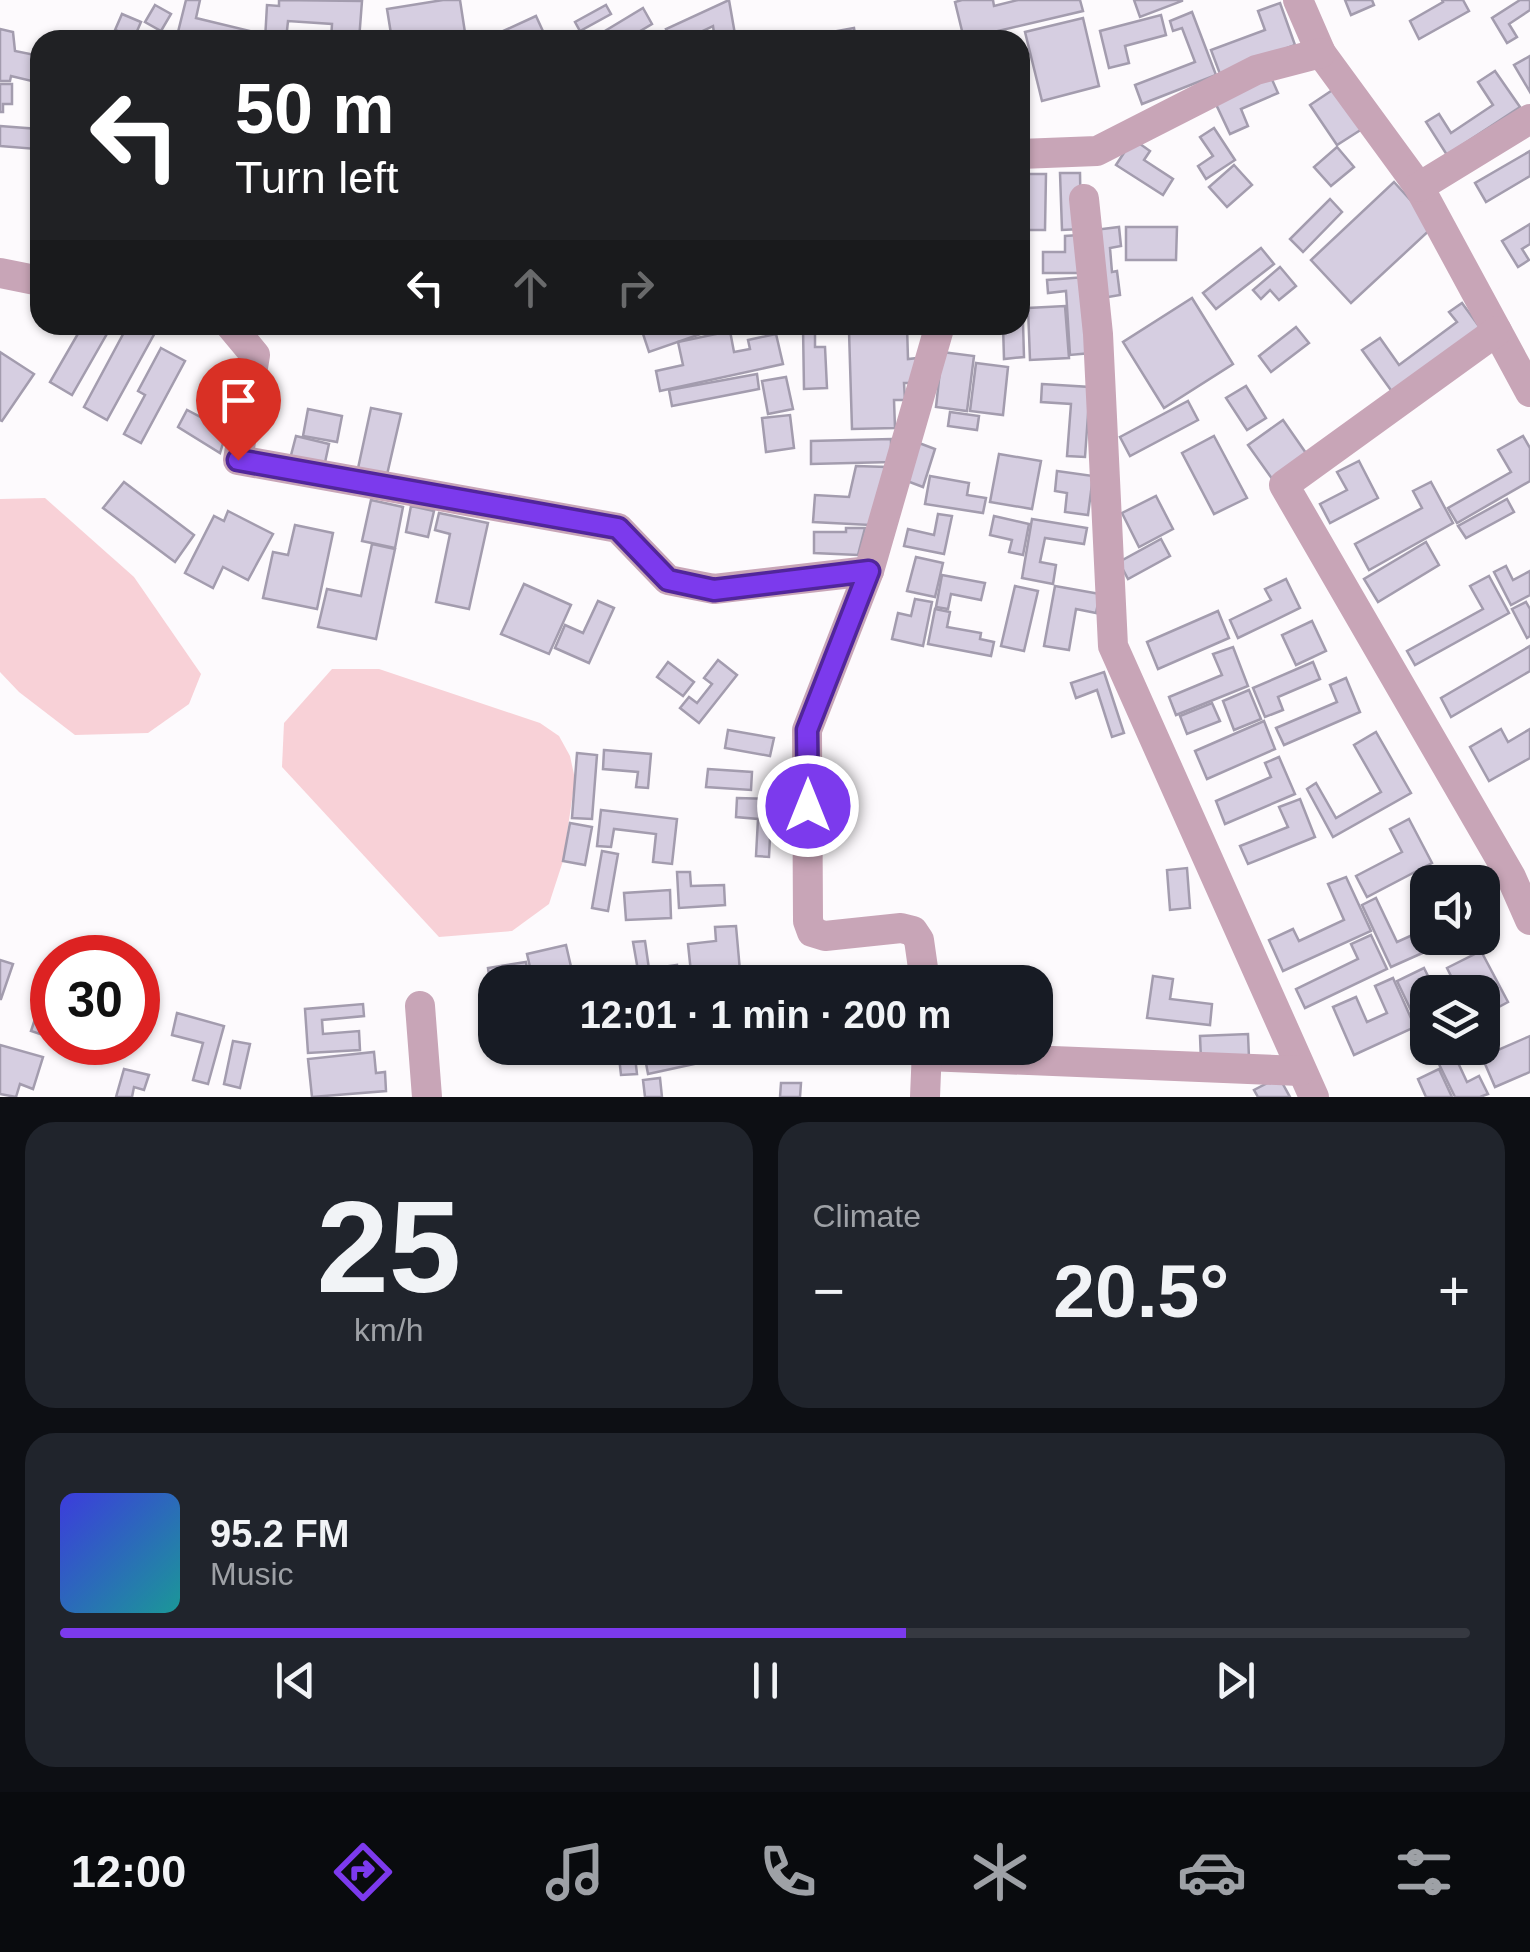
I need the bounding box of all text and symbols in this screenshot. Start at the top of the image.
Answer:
icon: left [70,70,200,200]
text: 50 m [235,70,395,148]
text: Turn left [235,152,398,203]
icon: left [398,260,453,315]
icon: ahead [503,260,558,315]
icon: right [608,260,663,315]
pin [196,358,281,461]
icon: arrive [211,373,266,428]
position arrow [756,754,860,858]
map controls [1410,865,1500,1065]
button: sound [1410,865,1500,955]
speed limit sign: 30 [30,935,160,1065]
button: layers [1410,975,1500,1065]
text: 12:01 · 1 min · 200 m [580,994,951,1036]
text: 25 [316,1174,461,1320]
text: Climate [813,1198,921,1234]
text: 20.5° [1053,1249,1229,1333]
text: − [813,1260,845,1322]
text: + [1438,1260,1470,1322]
text: km/h [354,1312,423,1348]
text: 95.2 FM [210,1513,349,1555]
text: Music [210,1556,294,1592]
icon: previous [268,1653,323,1708]
icon: pause [738,1653,793,1708]
icon: next [1208,1653,1263,1708]
icon: directions [328,1837,398,1907]
icon: music [540,1837,610,1907]
icon: phone [753,1837,823,1907]
icon: climate [965,1837,1035,1907]
icon: car [1177,1837,1247,1907]
icon: filters [1389,1837,1459,1907]
text: 12:00 [71,1846,186,1897]

